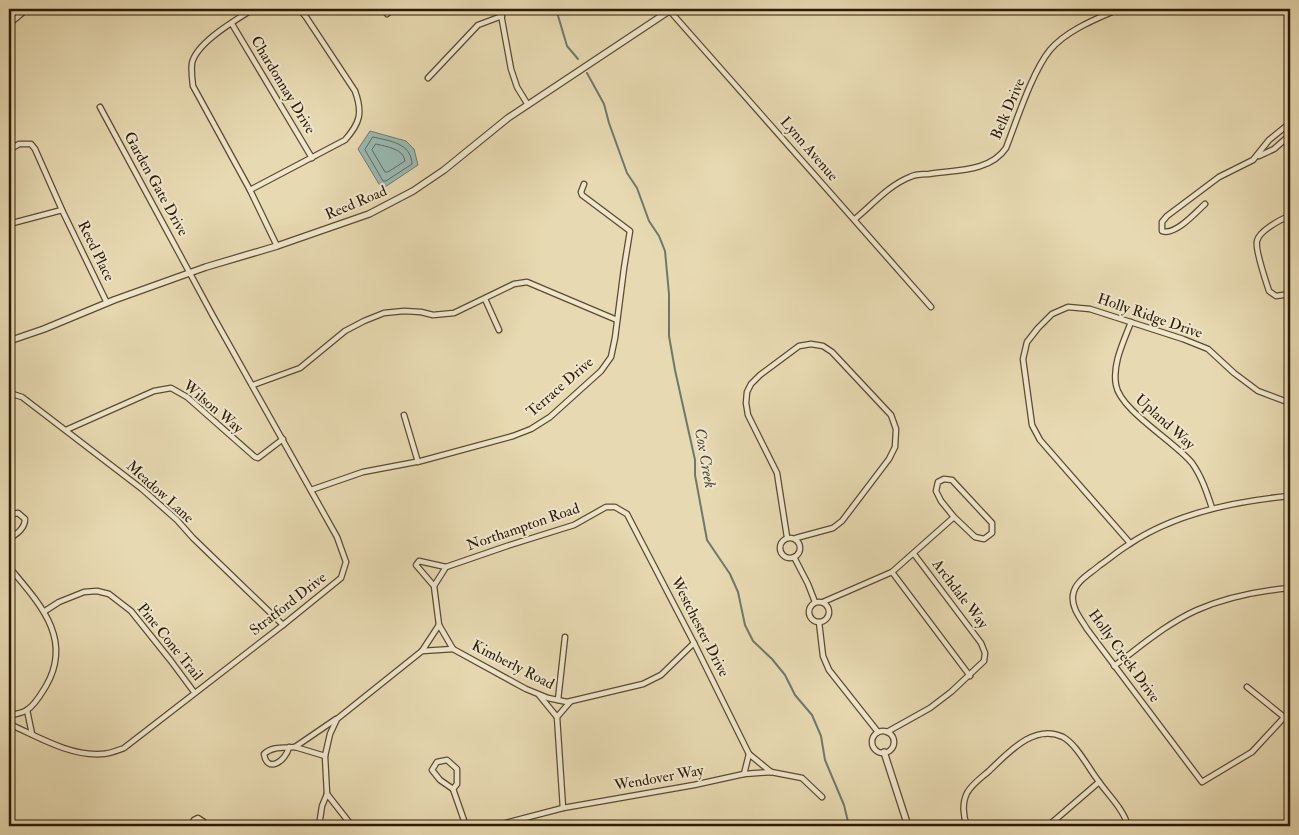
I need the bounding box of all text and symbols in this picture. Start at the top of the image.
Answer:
street label: Chardonnay Drive [246,33,320,137]
street label: Belk Drive [987,76,1029,142]
street label: Lynn Avenue [776,113,842,185]
street label: Garden Gate Drive [120,129,192,239]
street label: Reed Road [322,181,390,224]
street label: Reed Place [73,218,119,284]
street label: Holly Ridge Drive [1095,289,1205,343]
street label: Terrace Drive [523,353,597,421]
street label: Wilson Way [178,376,247,438]
street label: Upland Way [1130,390,1199,455]
water label: Cox Creek [690,426,720,490]
street label: Meadow Lane [122,457,198,527]
street label: Northampton Road [464,499,583,556]
street label: Archdale Way [927,555,993,633]
street label: Stratford Drive [246,568,330,640]
street label: Westchester Drive [666,573,733,680]
street label: Pine Cone Trail [133,599,207,685]
street label: Holly Creek Drive [1084,606,1164,706]
street label: Kimberly Road [469,636,558,694]
street label: Wendover Way [612,761,705,795]

